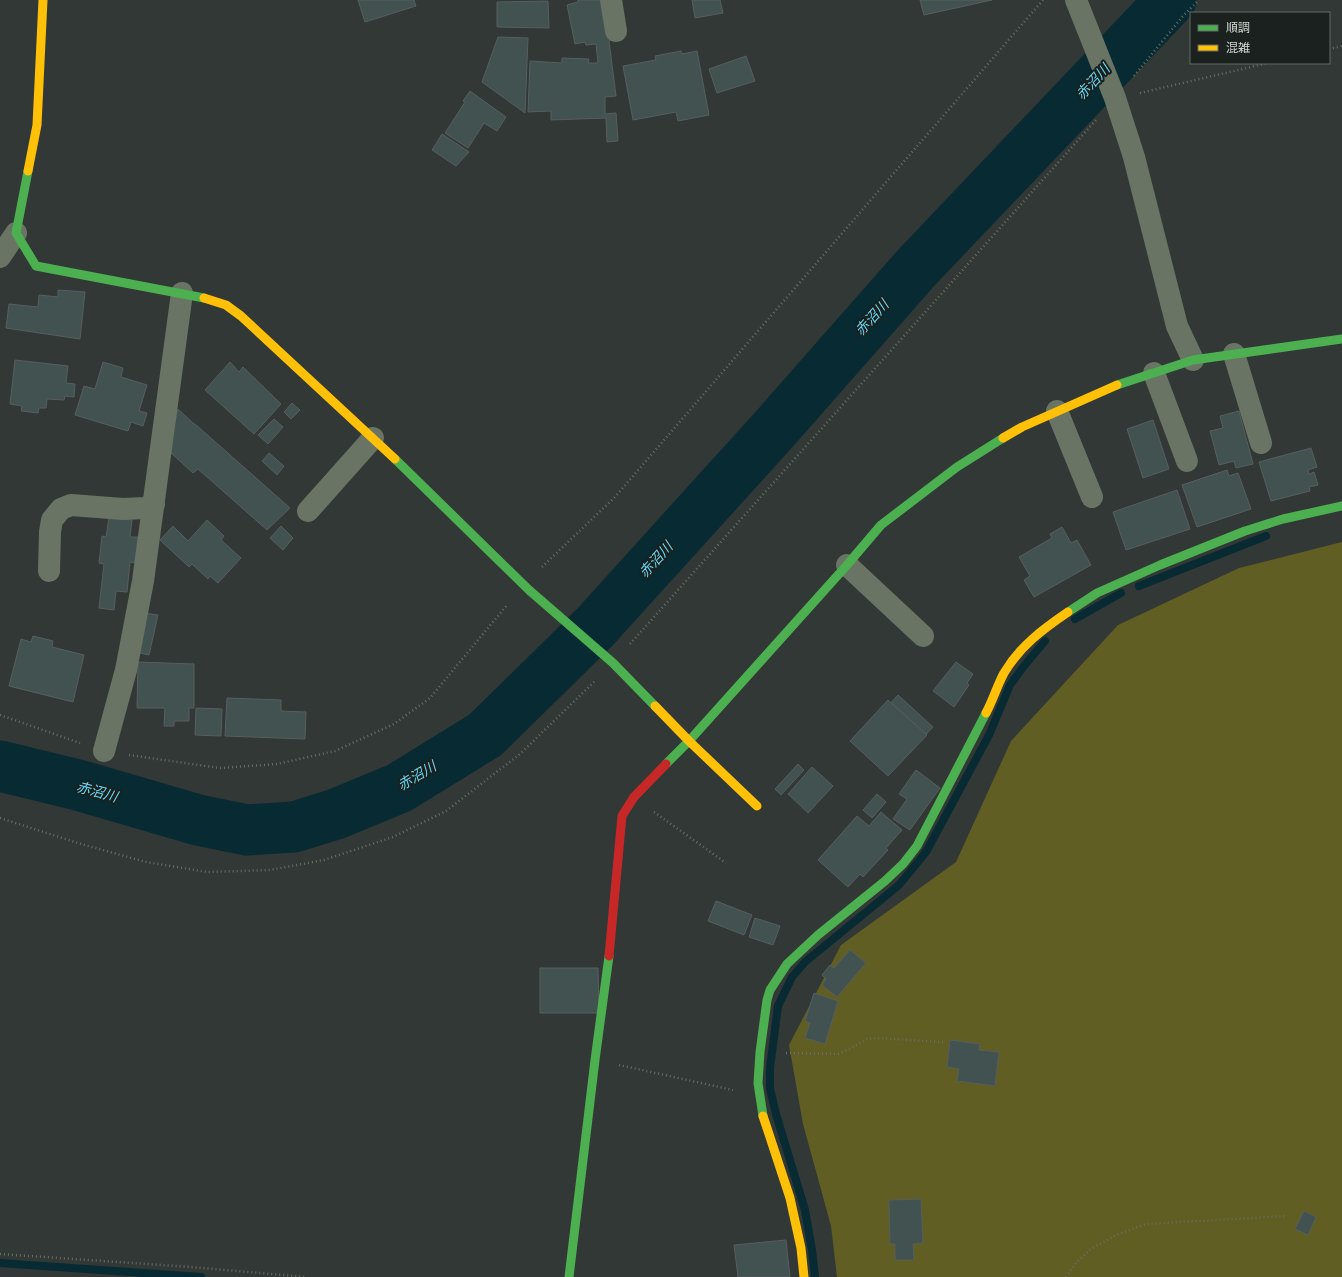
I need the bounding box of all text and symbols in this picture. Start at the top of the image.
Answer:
legend [1190,12,1330,64]
text: 順調 [1226,20,1250,36]
text: 混雑 [1226,40,1250,56]
water label: 赤沼川 [1072,59,1116,104]
water label: 赤沼川 [851,295,894,340]
water label: 赤沼川 [635,537,678,582]
water label: 赤沼川 [394,756,442,795]
water label: 赤沼川 [74,777,122,807]

